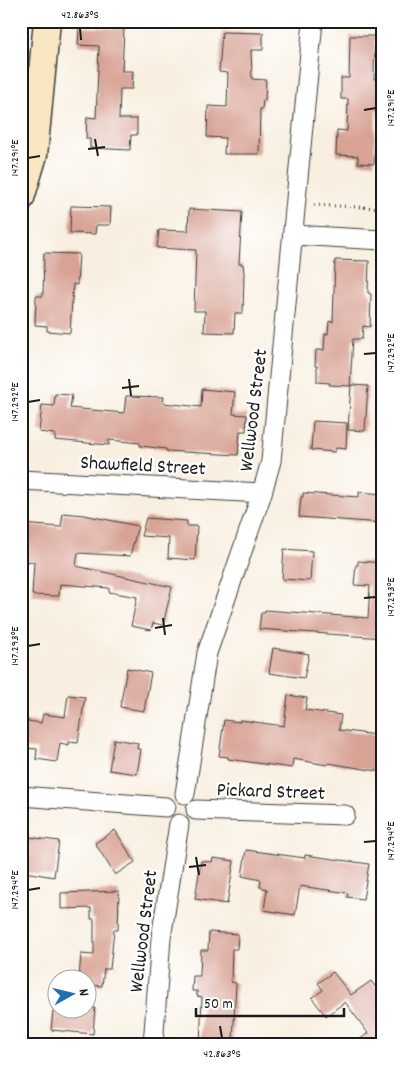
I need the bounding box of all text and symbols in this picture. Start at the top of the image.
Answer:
text: 42.863°S [61,7,99,24]
text: 147.291°E [383,89,400,126]
text: 147.291°E [7,139,24,176]
text: 147.292°E [383,333,400,373]
street label: Wellwood Street [234,348,276,473]
text: 147.292°E [7,382,24,422]
street label: Shawfield Street [79,450,206,484]
text: 147.293°E [383,577,400,617]
text: 147.293°E [7,626,24,666]
street label: Pickard Street [216,777,326,809]
text: 147.294°E [383,821,400,861]
street label: Wellwood Street [124,869,166,994]
text: 147.294°E [7,870,24,910]
north arrow [48,968,98,1018]
scale bar [196,986,344,1018]
text: N [73,988,93,997]
text: 50 m [204,994,233,1016]
text: 42.863°S [203,1046,241,1063]

